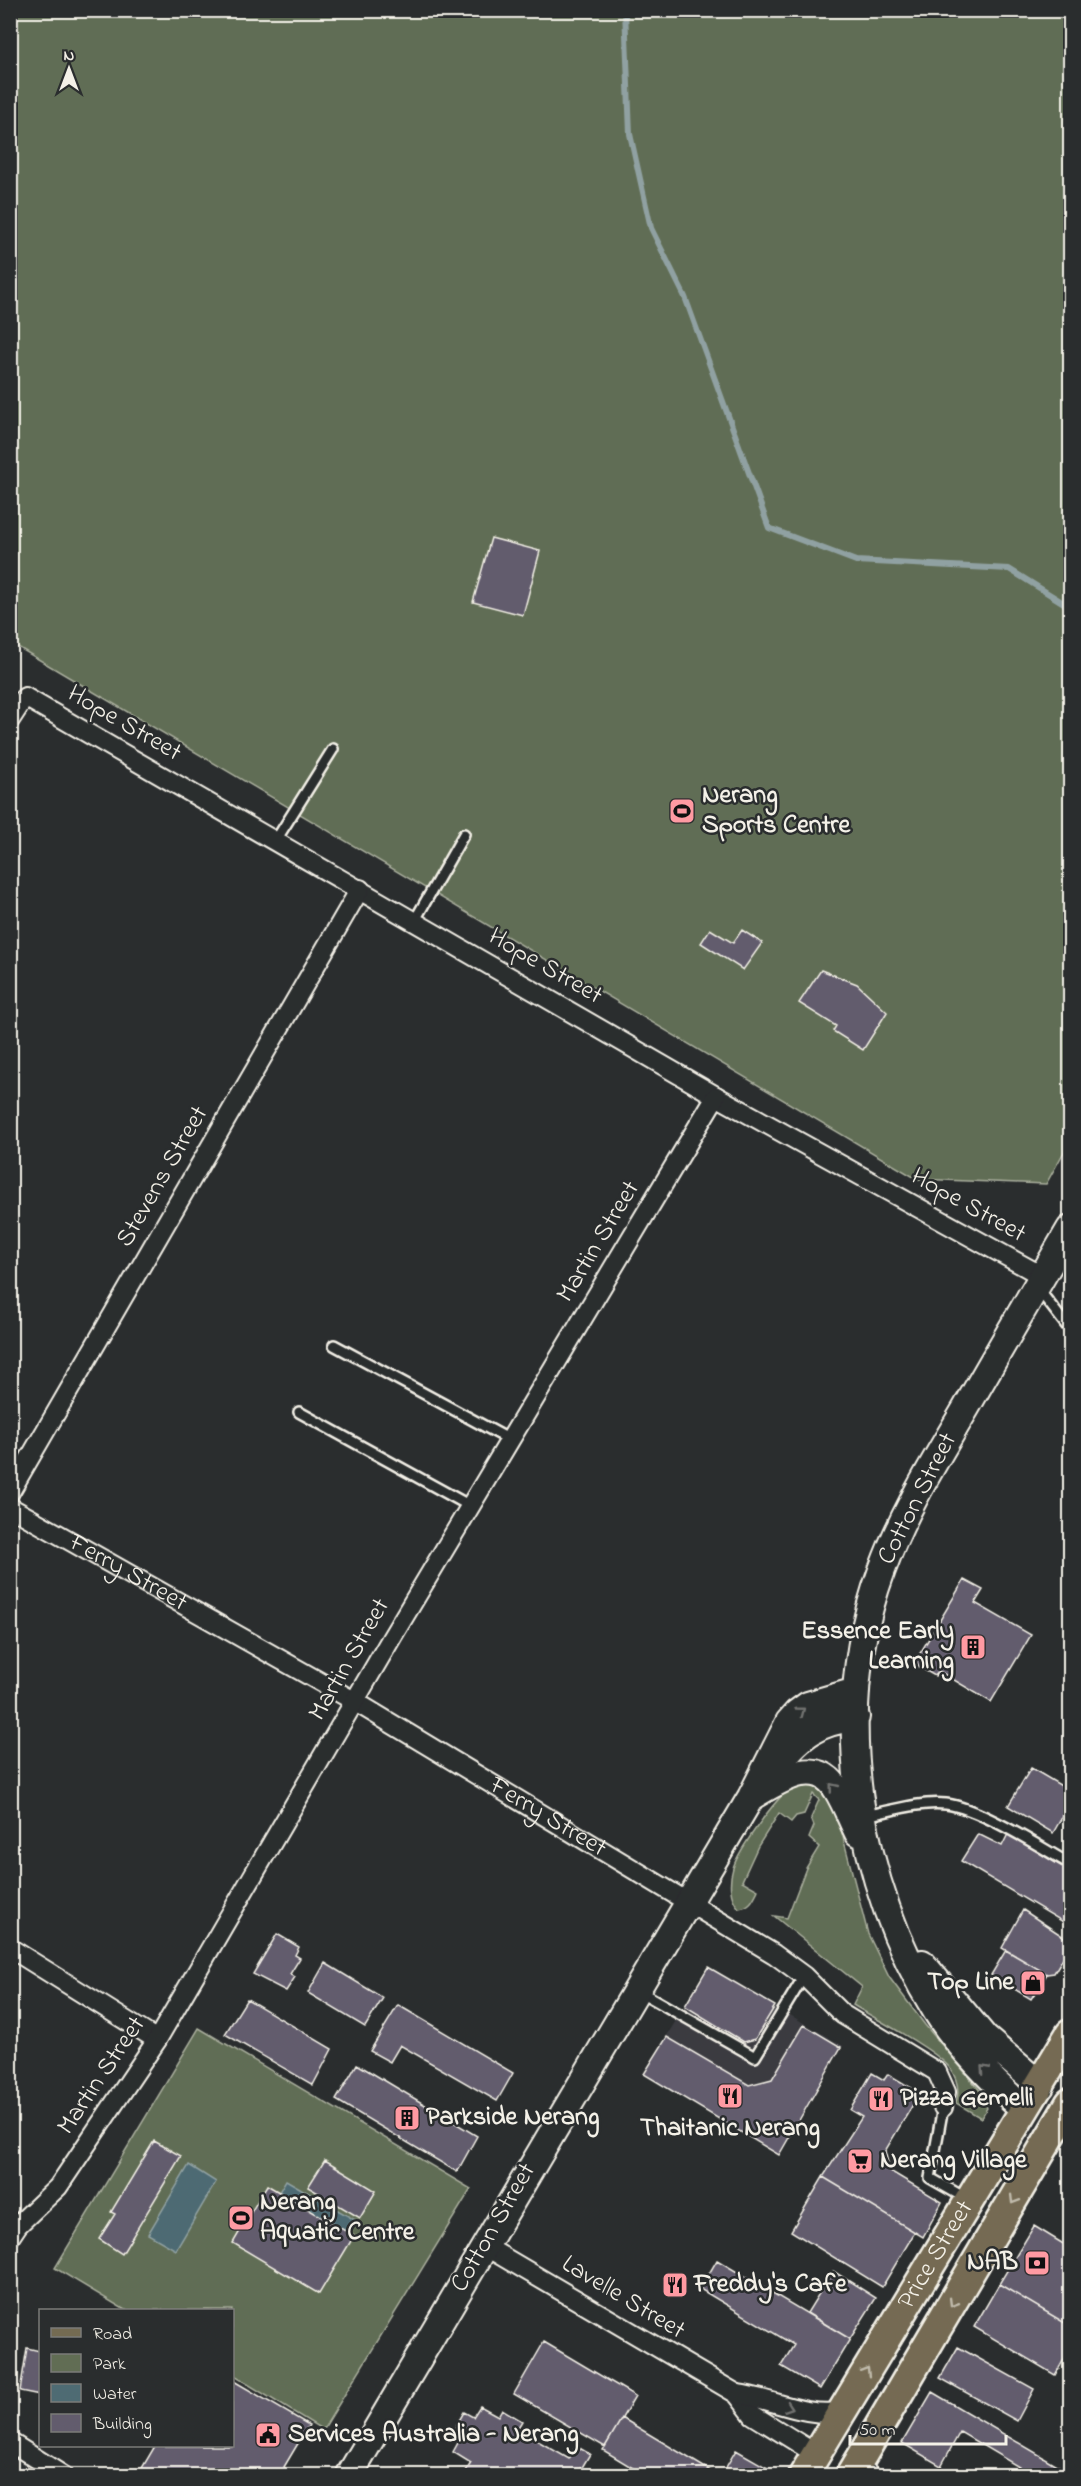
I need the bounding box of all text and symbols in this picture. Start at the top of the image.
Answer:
north arrow [39,39,99,99]
text: N [64,44,75,68]
street label: Hope Street [60,676,188,772]
place label: Nerang Sports Centre [702,777,851,845]
sports icon: Nerang Sports Centre [667,796,697,826]
street label: Hope Street [481,919,609,1015]
street label: Stevens Street [107,1099,219,1255]
street label: Hope Street [903,1159,1033,1253]
street label: Martin Street [548,1174,650,1310]
street label: Cotton Street [868,1426,968,1572]
street label: Ferry Street [60,1524,194,1622]
street label: Martin Street [300,1591,401,1728]
place label: Essence Early Learning [801,1613,954,1682]
building icon: Essence Early Learning [958,1632,988,1662]
one-way arrow [794,1707,805,1718]
street label: Ferry Street [481,1767,614,1868]
one-way arrow [830,1782,841,1793]
place label: Top Line [927,1964,1015,2002]
shop icon: Top Line [1018,1968,1048,1998]
street label: Martin Street [48,2009,156,2143]
one-way arrow [980,2065,991,2075]
place label: Pizza Gemelli [900,2080,1034,2118]
restaurant icon: Thaitanic Nerang [715,2081,745,2111]
restaurant icon: Pizza Gemelli [866,2084,896,2114]
place label: Parkside Nerang [426,2099,600,2138]
building icon: Parkside Nerang [392,2103,422,2133]
place label: Thaitanic Nerang [640,2110,820,2149]
place label: Nerang Village [880,2142,1028,2181]
supermarket icon: Nerang Village [845,2146,875,2176]
street label: Cotton Street [442,2156,546,2300]
place label: Nerang Aquatic Centre [260,2184,416,2252]
street label: Price Street [889,2193,984,2317]
one-way arrow [1010,2194,1022,2204]
sports icon: Nerang Aquatic Centre [226,2203,256,2233]
place label: NAB [967,2244,1018,2282]
street label: Lavelle Street [554,2246,692,2350]
bank icon: NAB [1022,2248,1052,2278]
place label: Freddy's Cafe [692,2266,848,2304]
restaurant icon: Freddy's Cafe [660,2270,690,2300]
one-way arrow [949,2297,960,2307]
legend [39,2309,234,2447]
text: Road [93,2322,132,2348]
text: Park [93,2352,126,2378]
one-way arrow [858,2367,870,2377]
text: Water [93,2382,137,2408]
one-way arrow [783,2400,794,2412]
scale bar [850,2408,1006,2446]
text: Building [92,2412,152,2439]
place label: Services Australia - Nerang [288,2416,579,2455]
text: 50 m [859,2418,896,2444]
public building icon: Services Australia - Nerang [253,2420,283,2450]

